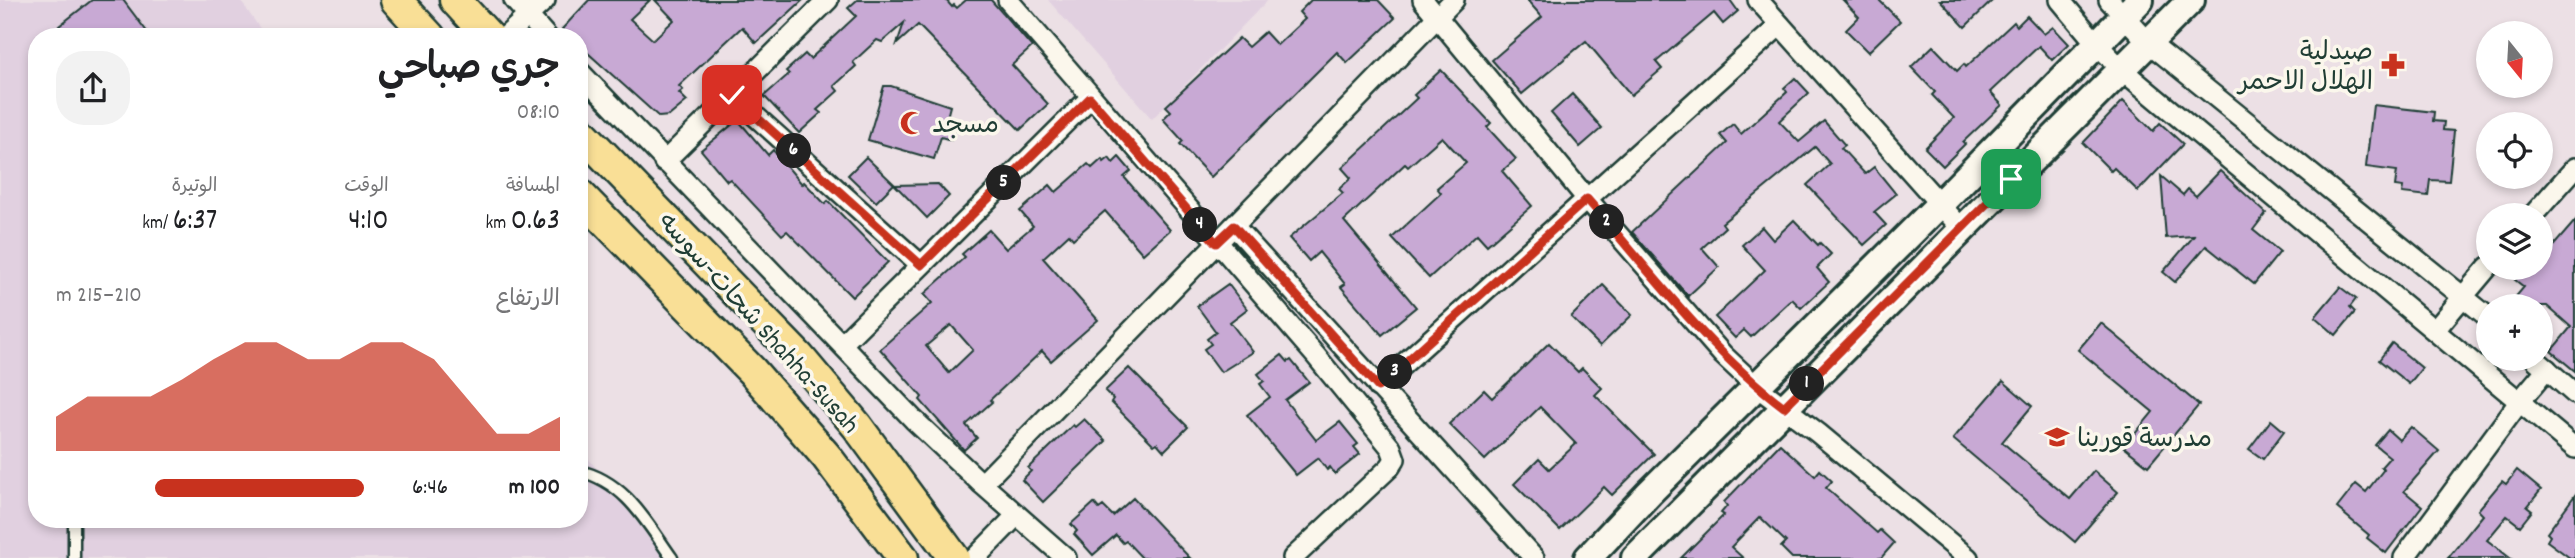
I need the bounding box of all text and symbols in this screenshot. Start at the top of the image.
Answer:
north arrow [2476,21,2553,98]
map controls [2476,21,2553,371]
place label: صيدلية الهلال الاحمر [2236,35,2373,102]
text: جري صباحي [378,43,560,98]
button: share [56,51,130,125]
pharmacy icon: صيدلية الهلال الاحمر [2379,51,2407,79]
pin [702,65,762,125]
icon: check [713,76,751,114]
text: 08:10 [517,97,560,130]
place label: مسجد [932,108,999,145]
mosque icon: مسجد [898,109,926,137]
button: locate [2476,112,2553,189]
pin: 6 [776,134,812,168]
text: 6 [789,137,798,164]
pin [1981,149,2041,209]
icon: arrive [1992,160,2030,198]
pin: 5 [986,166,1021,200]
text: 5 [999,169,1008,196]
text: الوتيرة [171,174,217,201]
text: الوقت [344,174,389,201]
text: المسافة [506,174,560,201]
text: 6:37 [173,201,217,244]
text: 4:10 [348,201,389,244]
text: 0.63 [511,201,560,244]
button: layers [2476,203,2553,280]
pin: 2 [1590,204,1624,240]
street label: شحات-سوسه Shahha-Susah [648,206,867,443]
pin: 4 [1182,208,1218,243]
text: 2 [1602,208,1611,235]
text: /km [142,211,173,238]
text: km [485,211,511,238]
text: 4 [1196,211,1203,238]
text: 210–215 m [56,280,142,313]
text: الارتفاع [496,284,560,317]
button: + [2476,294,2553,371]
pin: 3 [1378,354,1412,390]
text: 3 [1390,358,1399,385]
pin: 1 [1790,366,1825,402]
text: 1 [1804,370,1809,397]
place label: مدرسة قورينا [2077,422,2212,459]
school or university icon: مدرسة قورينا [2043,423,2071,451]
text: 6:46 [412,472,448,505]
text: 100 m [509,472,560,505]

